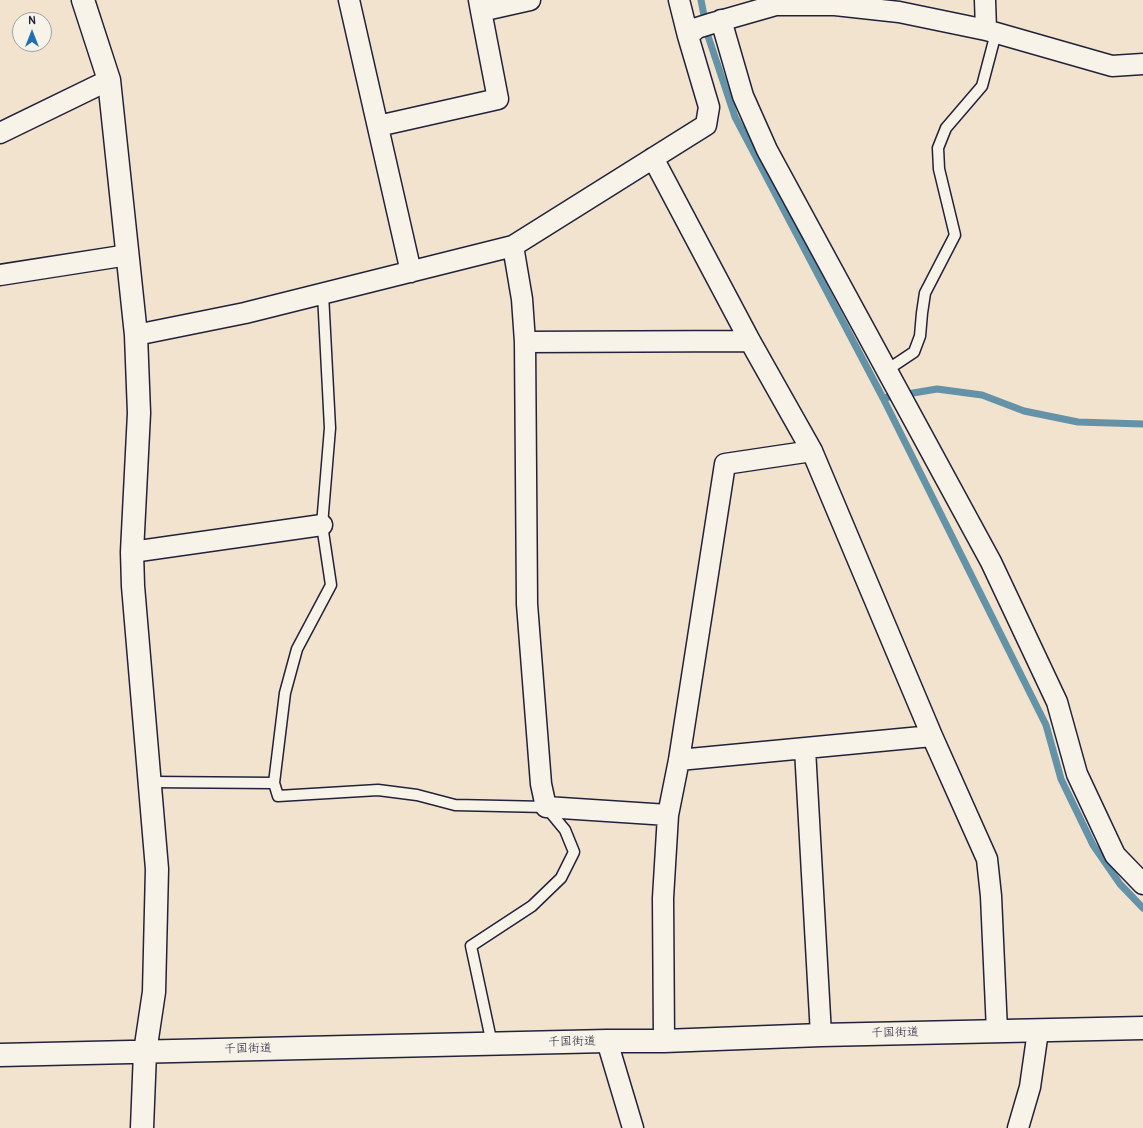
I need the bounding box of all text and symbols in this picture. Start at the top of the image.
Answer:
north arrow [12,12,52,52]
text: N [28,14,36,27]
street label: 千国街道 [871,1025,919,1041]
street label: 千国街道 [548,1034,596,1050]
street label: 千国街道 [224,1041,272,1057]

